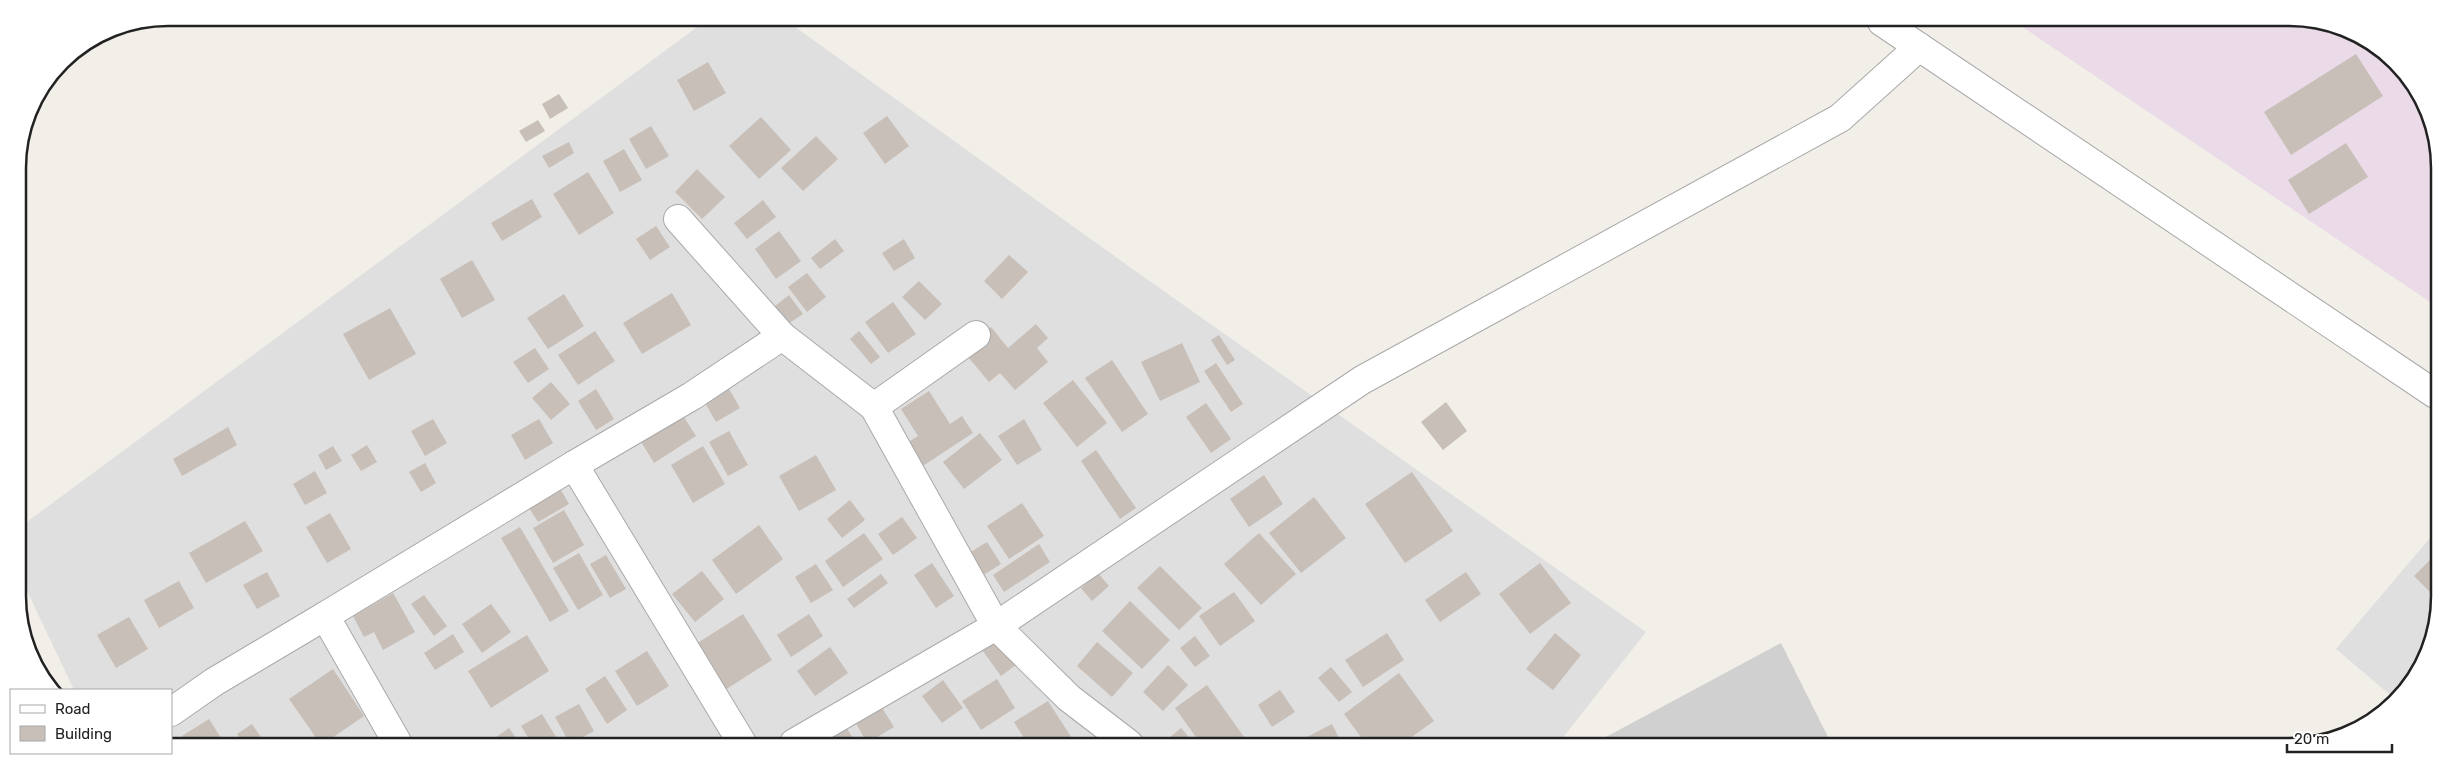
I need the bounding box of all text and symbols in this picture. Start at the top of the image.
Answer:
legend [10,689,172,754]
text: Road [55,700,91,718]
scale bar [2287,722,2392,754]
text: Building [55,725,112,743]
text: 20 m [2294,730,2329,748]

